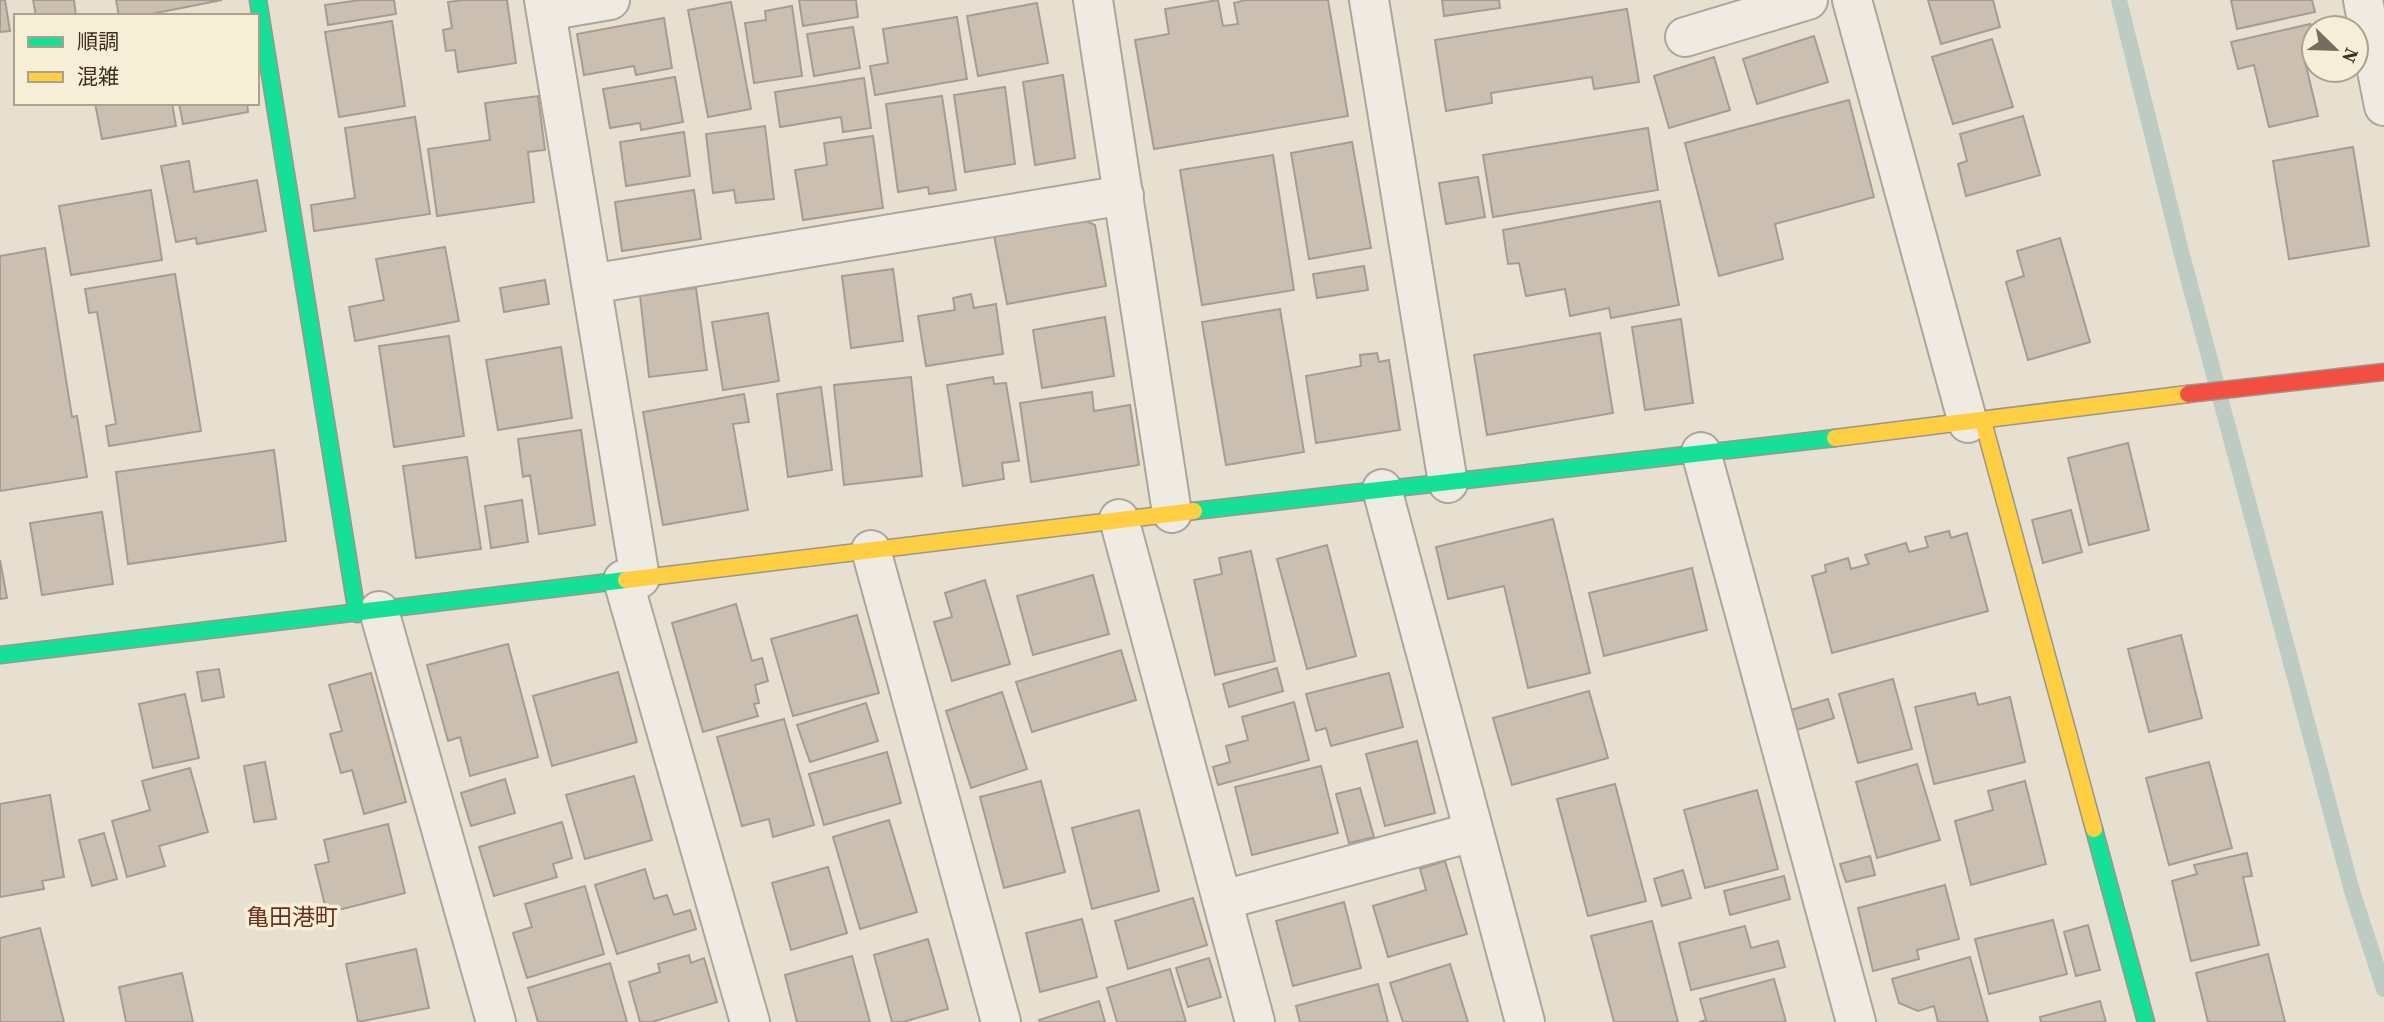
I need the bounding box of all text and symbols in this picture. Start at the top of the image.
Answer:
legend [14,14,259,105]
north arrow [2300,14,2370,84]
text: 順調 [77,27,119,56]
text: N [2336,44,2365,67]
text: 混雑 [77,62,119,91]
district label: 亀田港町 [246,901,338,933]

